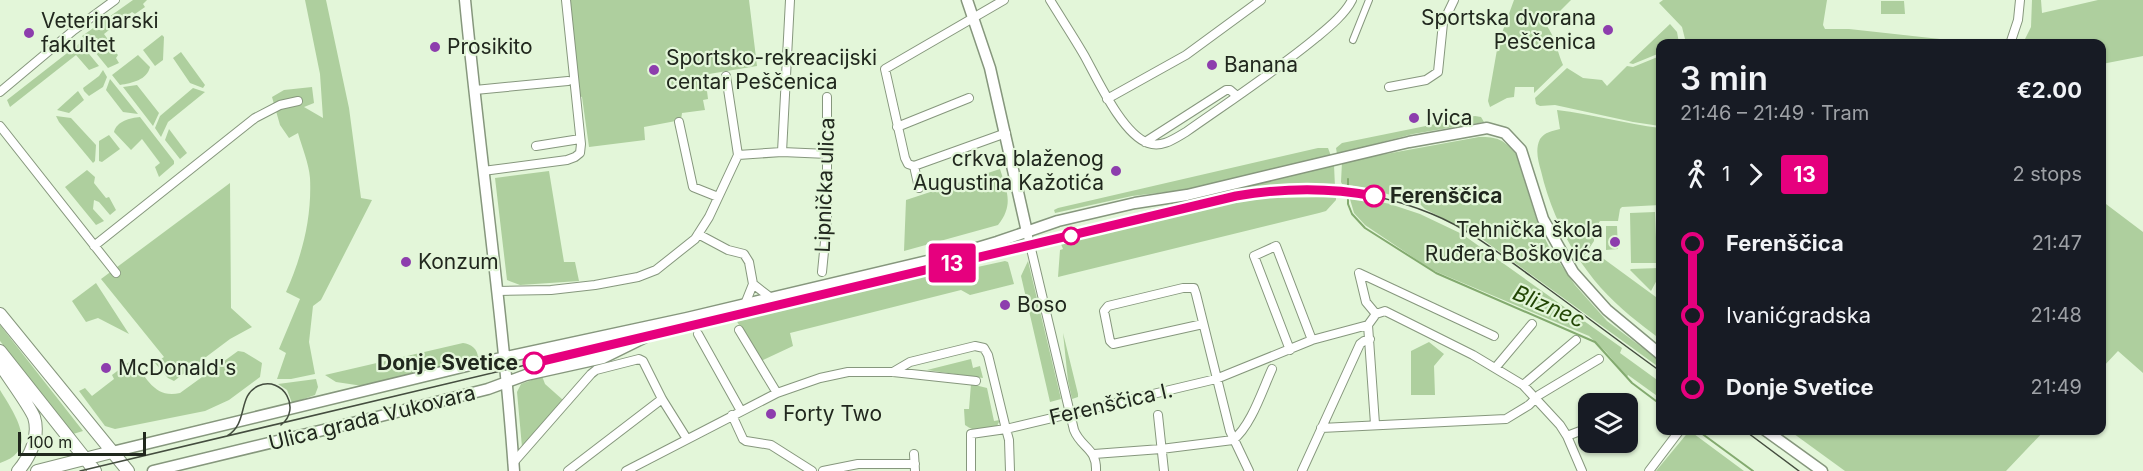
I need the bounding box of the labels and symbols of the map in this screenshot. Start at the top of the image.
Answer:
place label: Sportska dvorana Peščenica [1421,5,1596,54]
place label: Veterinarski fakultet [41,8,159,57]
marker: Sportska dvorana Peščenica [1601,23,1615,37]
marker: Veterinarski fakultet [22,26,36,40]
place label: Prosikito [447,34,533,59]
marker: Prosikito [428,40,442,54]
place label: Sportsko-rekreacijski centar Peščenica [666,45,877,94]
place label: Banana [1224,52,1298,77]
marker: Banana [1205,58,1219,72]
marker: Sportsko-rekreacijski centar Peščenica [647,63,661,77]
place label: Ivica [1426,105,1473,130]
marker: Ivica [1407,111,1421,125]
street label: Lipnička ulica [810,117,839,253]
place label: crkva blaženog Augustina Kažotića [913,146,1104,195]
marker: crkva blaženog Augustina Kažotića [1109,164,1123,178]
place label: Ferenščica [1390,183,1502,208]
marker: Ferenščica [1363,185,1385,207]
place label: Tehnička škola Ruđera Boškovića [1425,217,1603,266]
unlabelled marker [1062,227,1080,245]
marker: Tehnička škola Ruđera Boškovića [1608,235,1622,249]
line badge: 13 [925,244,979,282]
place label: Konzum [418,249,499,274]
marker: Konzum [399,255,413,269]
water label: Bliznec [1509,279,1589,333]
place label: Boso [1017,292,1067,317]
marker: Boso [998,298,1012,312]
place label: Donje Svetice [377,350,518,375]
marker: Donje Svetice [523,352,545,374]
place label: McDonald's [118,355,236,380]
marker: McDonald's [99,361,113,375]
street label: Ferenščica I. [1047,377,1175,430]
street label: Ulica grada Vukovara [266,380,478,455]
place label: Forty Two [783,401,882,426]
marker: Forty Two [764,407,778,421]
scale bar [18,429,146,456]

